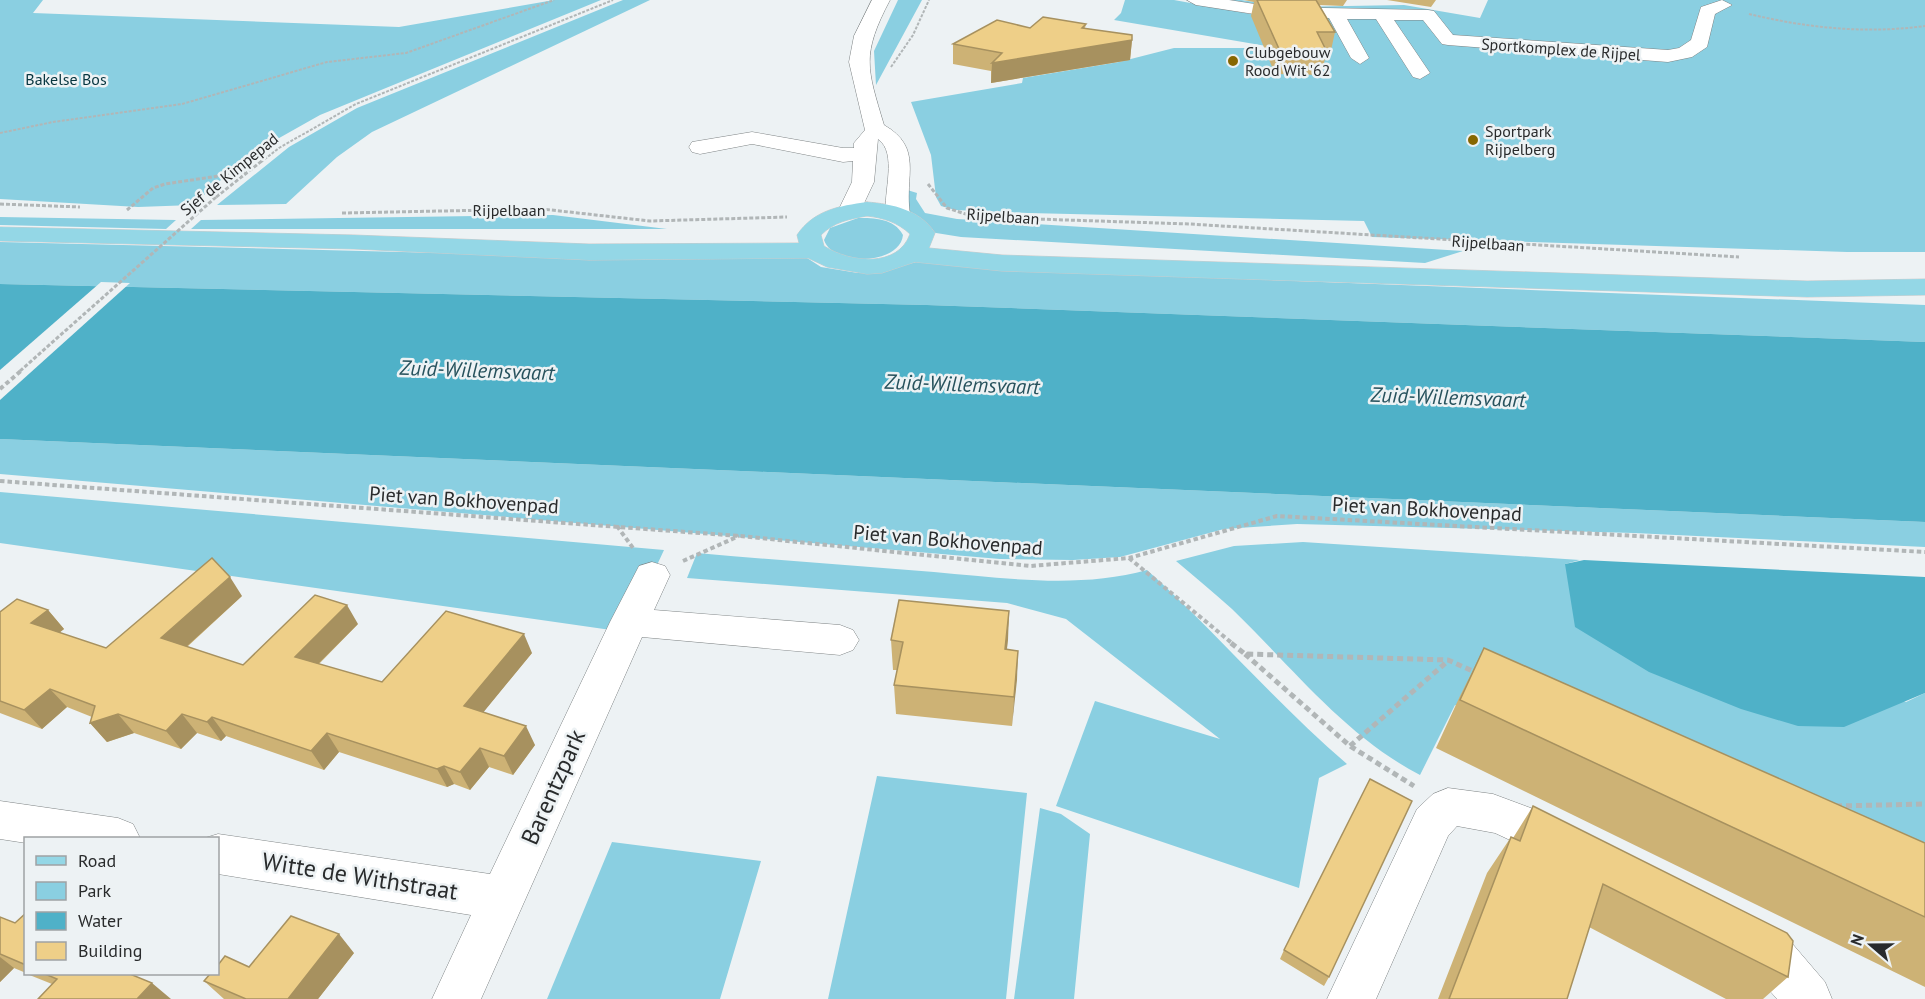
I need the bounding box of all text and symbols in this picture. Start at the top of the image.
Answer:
street label: Sportkomplex de Rijpel [1481,33,1642,65]
place label: Clubgebouw Rood Wit '62 [1245,42,1331,80]
marker: Clubgebouw Rood Wit '62 [1226,54,1240,68]
park label: Bakelse Bos [25,69,107,89]
place label: Sportpark Rijpelberg [1485,121,1555,159]
street label: Sjef de Kimpepad [176,128,282,220]
marker: Sportpark Rijpelberg [1466,133,1480,147]
street label: Rijpelbaan [473,200,545,220]
street label: Rijpelbaan [966,203,1040,229]
street label: Rijpelbaan [1451,230,1525,256]
water label: Zuid-Willemsvaart [398,354,556,386]
water label: Zuid-Willemsvaart [883,368,1041,400]
water label: Zuid-Willemsvaart [1369,381,1527,413]
street label: Piet van Bokhovenpad [368,480,560,520]
street label: Piet van Bokhovenpad [1332,491,1522,527]
street label: Piet van Bokhovenpad [852,519,1044,561]
street label: Barentzpark [514,724,592,849]
legend [24,837,219,975]
street label: Witte de Withstraat [260,845,460,907]
text: Road [78,849,116,872]
text: Park [78,879,111,902]
text: Water [78,909,122,932]
north arrow [1841,915,1901,975]
text: N [1846,932,1868,948]
text: Building [78,939,142,962]

